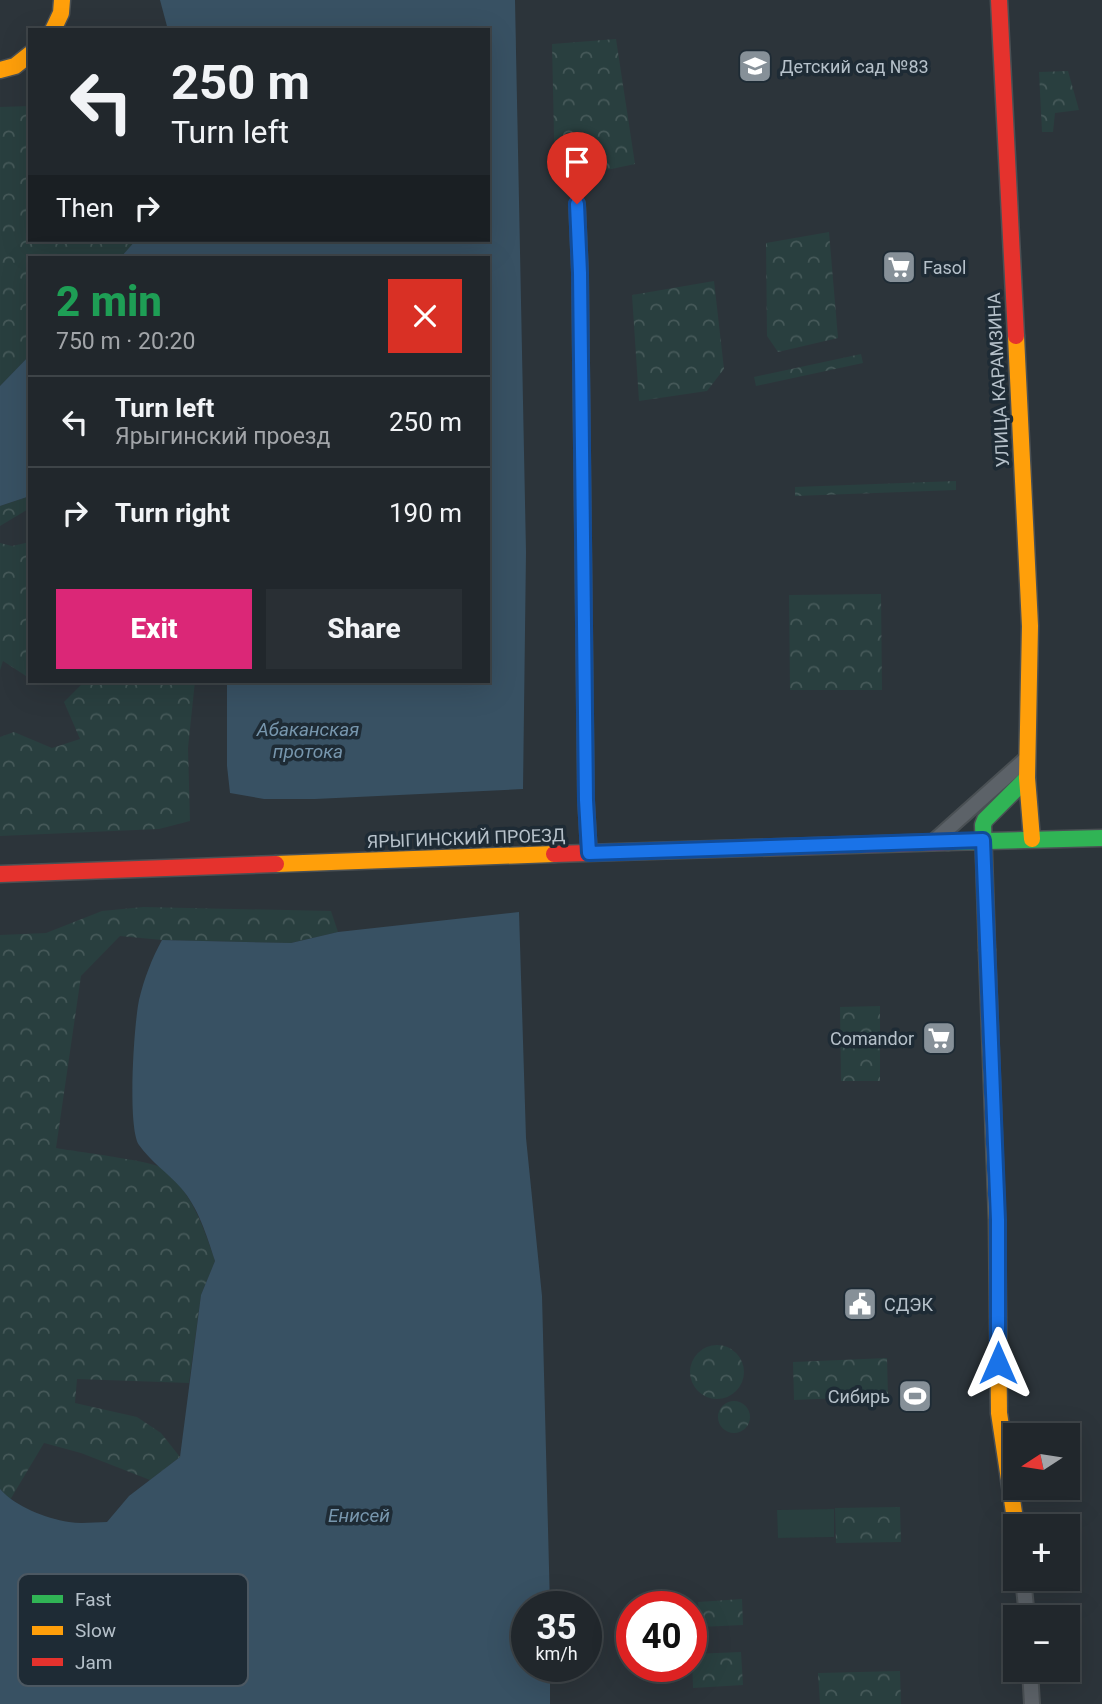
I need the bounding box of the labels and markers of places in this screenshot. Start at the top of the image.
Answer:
school or university icon: Детский сад №83 [736,47,774,85]
place label: Детский сад №83 [780,56,929,77]
pin [547,132,607,204]
supermarket icon: Fasol [880,248,918,286]
place label: Fasol [923,257,966,278]
supermarket icon: Comandor [920,1019,958,1057]
place label: Comandor [830,1028,914,1049]
public building icon: СДЭК [841,1285,879,1323]
place label: СДЭК [884,1294,933,1315]
sports icon: Сибирь [896,1377,934,1415]
place label: Сибирь [828,1386,890,1407]

